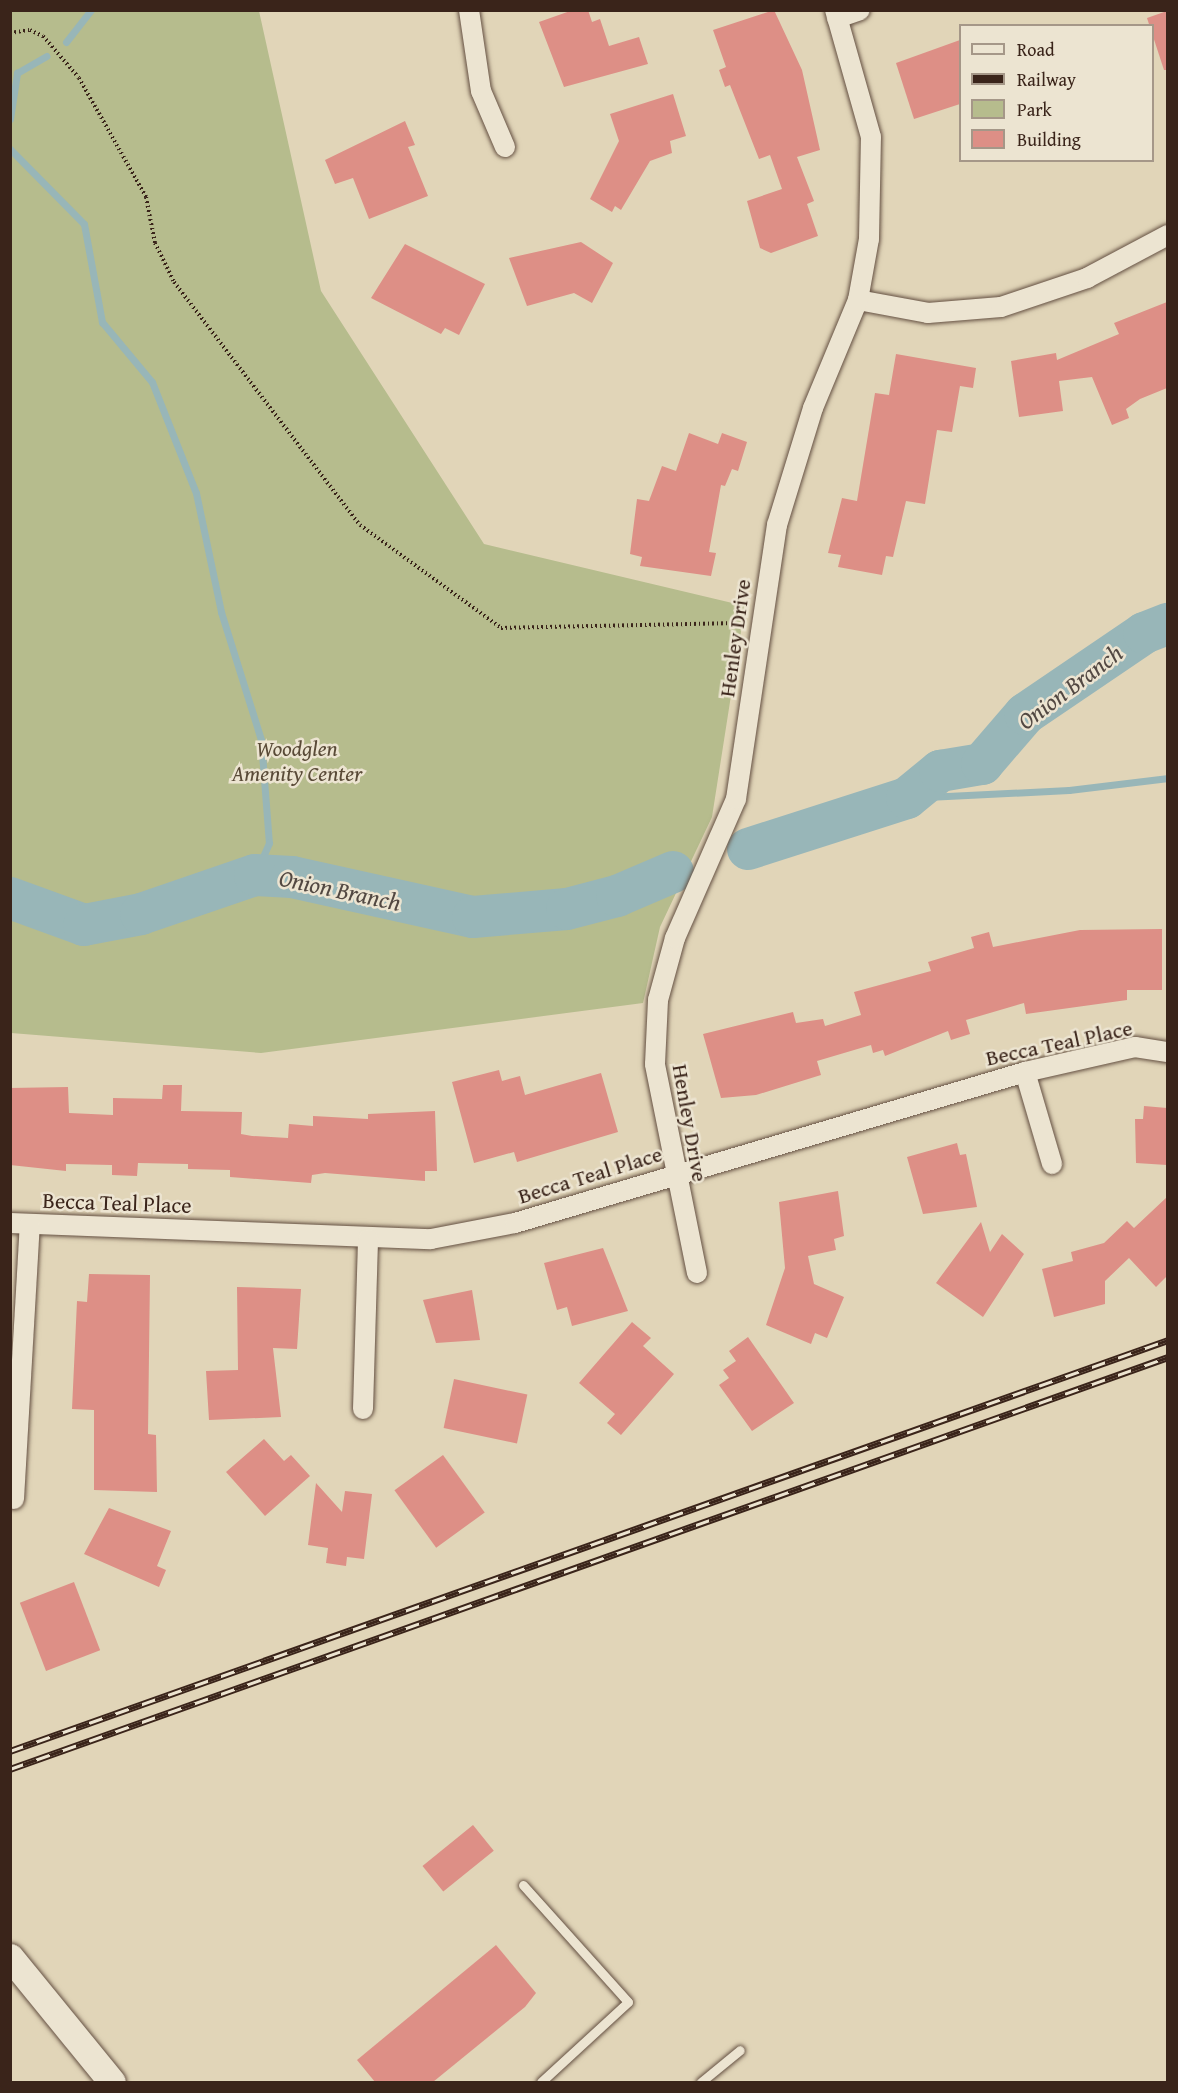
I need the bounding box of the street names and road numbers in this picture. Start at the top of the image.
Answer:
street label: Henley Drive [714,577,756,699]
street label: Becca Teal Place [983,1015,1135,1071]
street label: Henley Drive [667,1062,713,1184]
street label: Becca Teal Place [515,1141,665,1209]
street label: Becca Teal Place [42,1187,192,1219]

